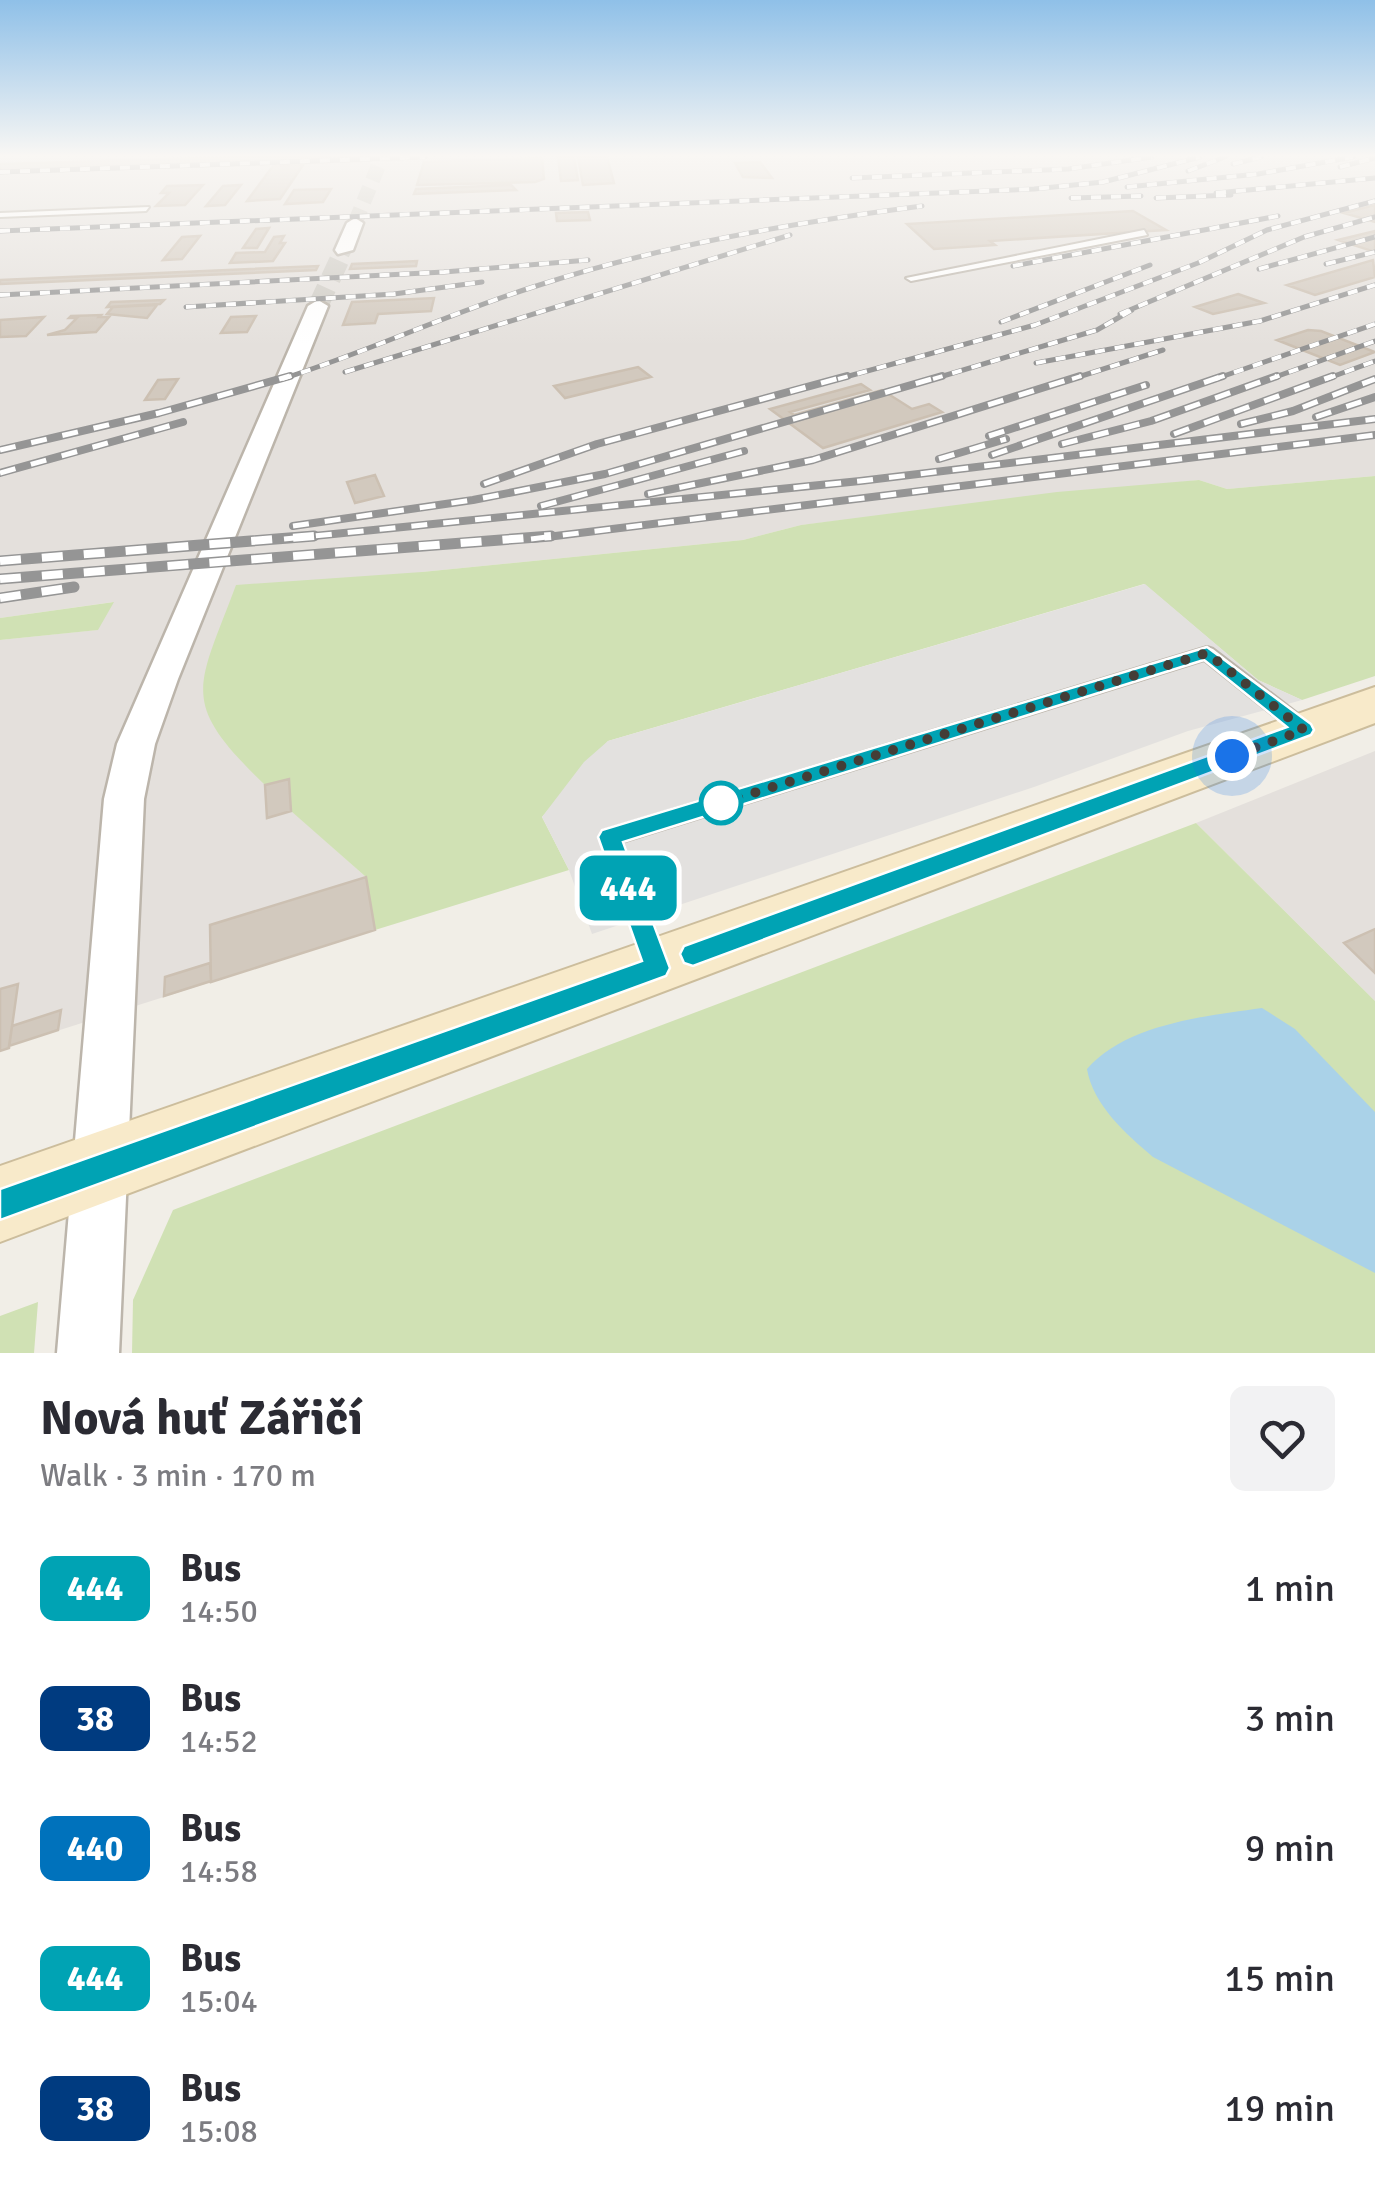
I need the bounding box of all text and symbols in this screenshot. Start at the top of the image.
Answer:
your location [1207,731,1257,781]
unlabelled marker [700,782,742,824]
line badge: 444 [570,856,686,920]
text: 444 [600,867,656,910]
button: heart [1230,1386,1335,1491]
text: Nová huť Zářičí [40,1389,363,1448]
text: Walk · 3 min · 170 m [40,1456,316,1495]
text: Bus [180,1545,241,1592]
text: 1 min [1245,1565,1335,1612]
text: 444 [67,1567,123,1610]
text: 14:50 [180,1592,258,1631]
text: Bus [180,1675,241,1722]
text: 3 min [1245,1695,1335,1742]
text: 38 [76,1697,114,1740]
text: 14:52 [180,1722,258,1761]
text: Bus [180,1805,241,1852]
text: 9 min [1245,1825,1335,1872]
text: 440 [67,1827,123,1870]
text: 14:58 [180,1852,258,1891]
text: Bus [180,1935,241,1982]
text: 15 min [1224,1955,1335,2002]
text: 444 [67,1957,123,2000]
text: 15:04 [180,1982,258,2021]
text: Bus [180,2065,241,2112]
text: 19 min [1224,2085,1335,2132]
text: 38 [76,2087,114,2130]
text: 15:08 [180,2112,258,2151]

